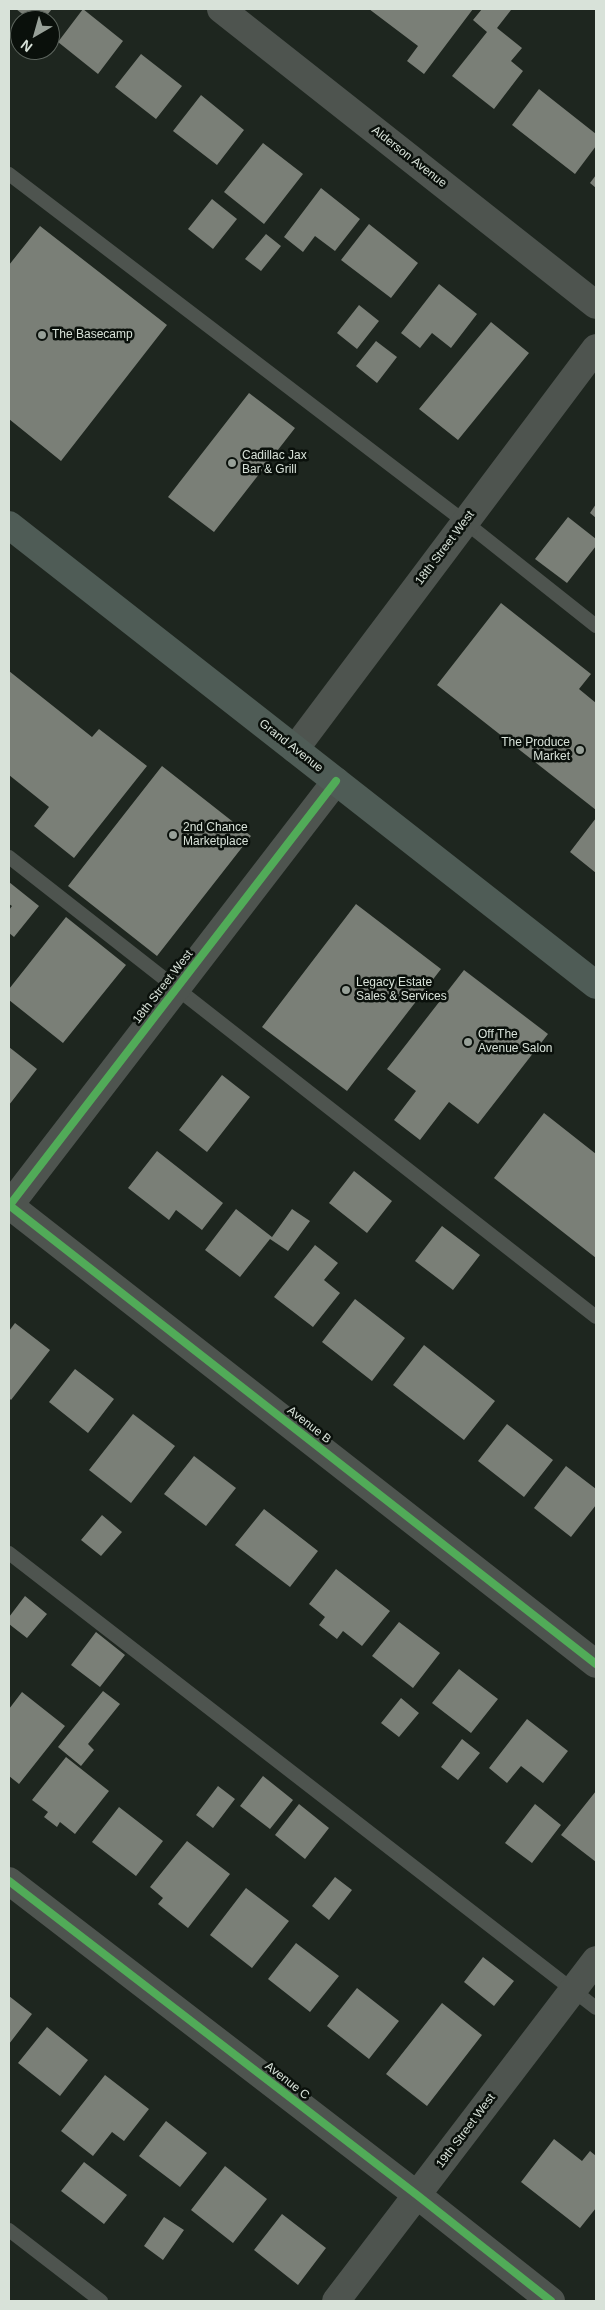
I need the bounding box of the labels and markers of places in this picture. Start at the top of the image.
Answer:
place label: The Basecamp [52,328,133,342]
marker: The Basecamp [36,329,48,341]
place label: Cadillac Jax Bar & Grill [242,449,307,477]
marker: Cadillac Jax Bar & Grill [226,457,238,469]
place label: The Produce Market [501,736,570,764]
marker: The Produce Market [574,744,586,756]
place label: 2nd Chance Marketplace [183,821,248,849]
marker: 2nd Chance Marketplace [167,829,179,841]
place label: Legacy Estate Sales & Services [356,976,447,1004]
marker: Legacy Estate Sales & Services [340,984,352,996]
place label: Off The Avenue Salon [478,1028,553,1056]
marker: Off The Avenue Salon [462,1036,474,1048]

